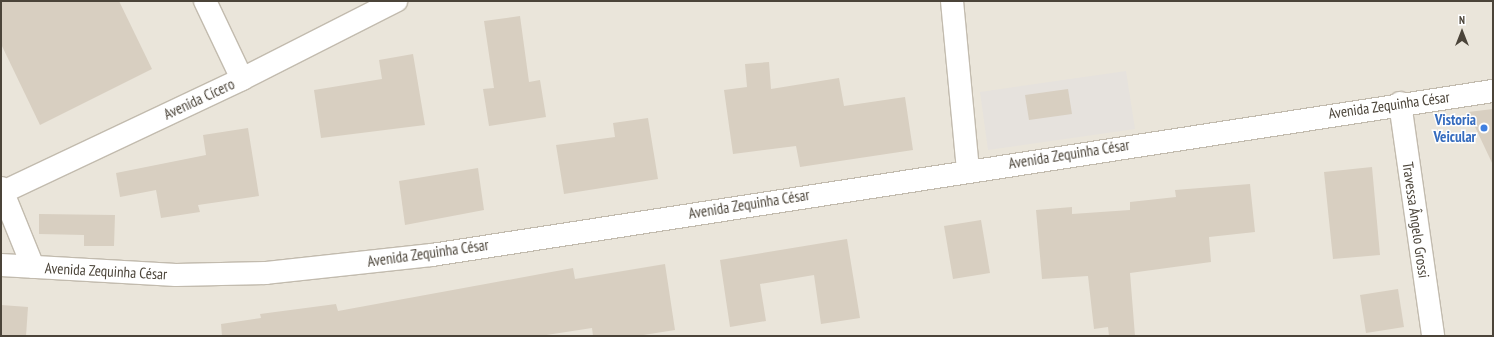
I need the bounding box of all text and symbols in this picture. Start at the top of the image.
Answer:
north arrow [1442,12,1482,52]
text: N [1459,13,1465,27]
street label: Avenida Cícero [161,75,237,123]
street label: Avenida Zequinha César [1327,88,1451,122]
place label: Vistoria Veicular [1433,110,1476,145]
marker: Vistoria Veicular [1479,123,1489,133]
street label: Avenida Zequinha César [1007,136,1131,172]
street label: Travessa Ângelo Grossi [1399,160,1433,280]
street label: Avenida Zequinha César [687,186,811,222]
street label: Avenida Zequinha César [366,236,490,270]
street label: Avenida Zequinha César [44,259,168,283]

